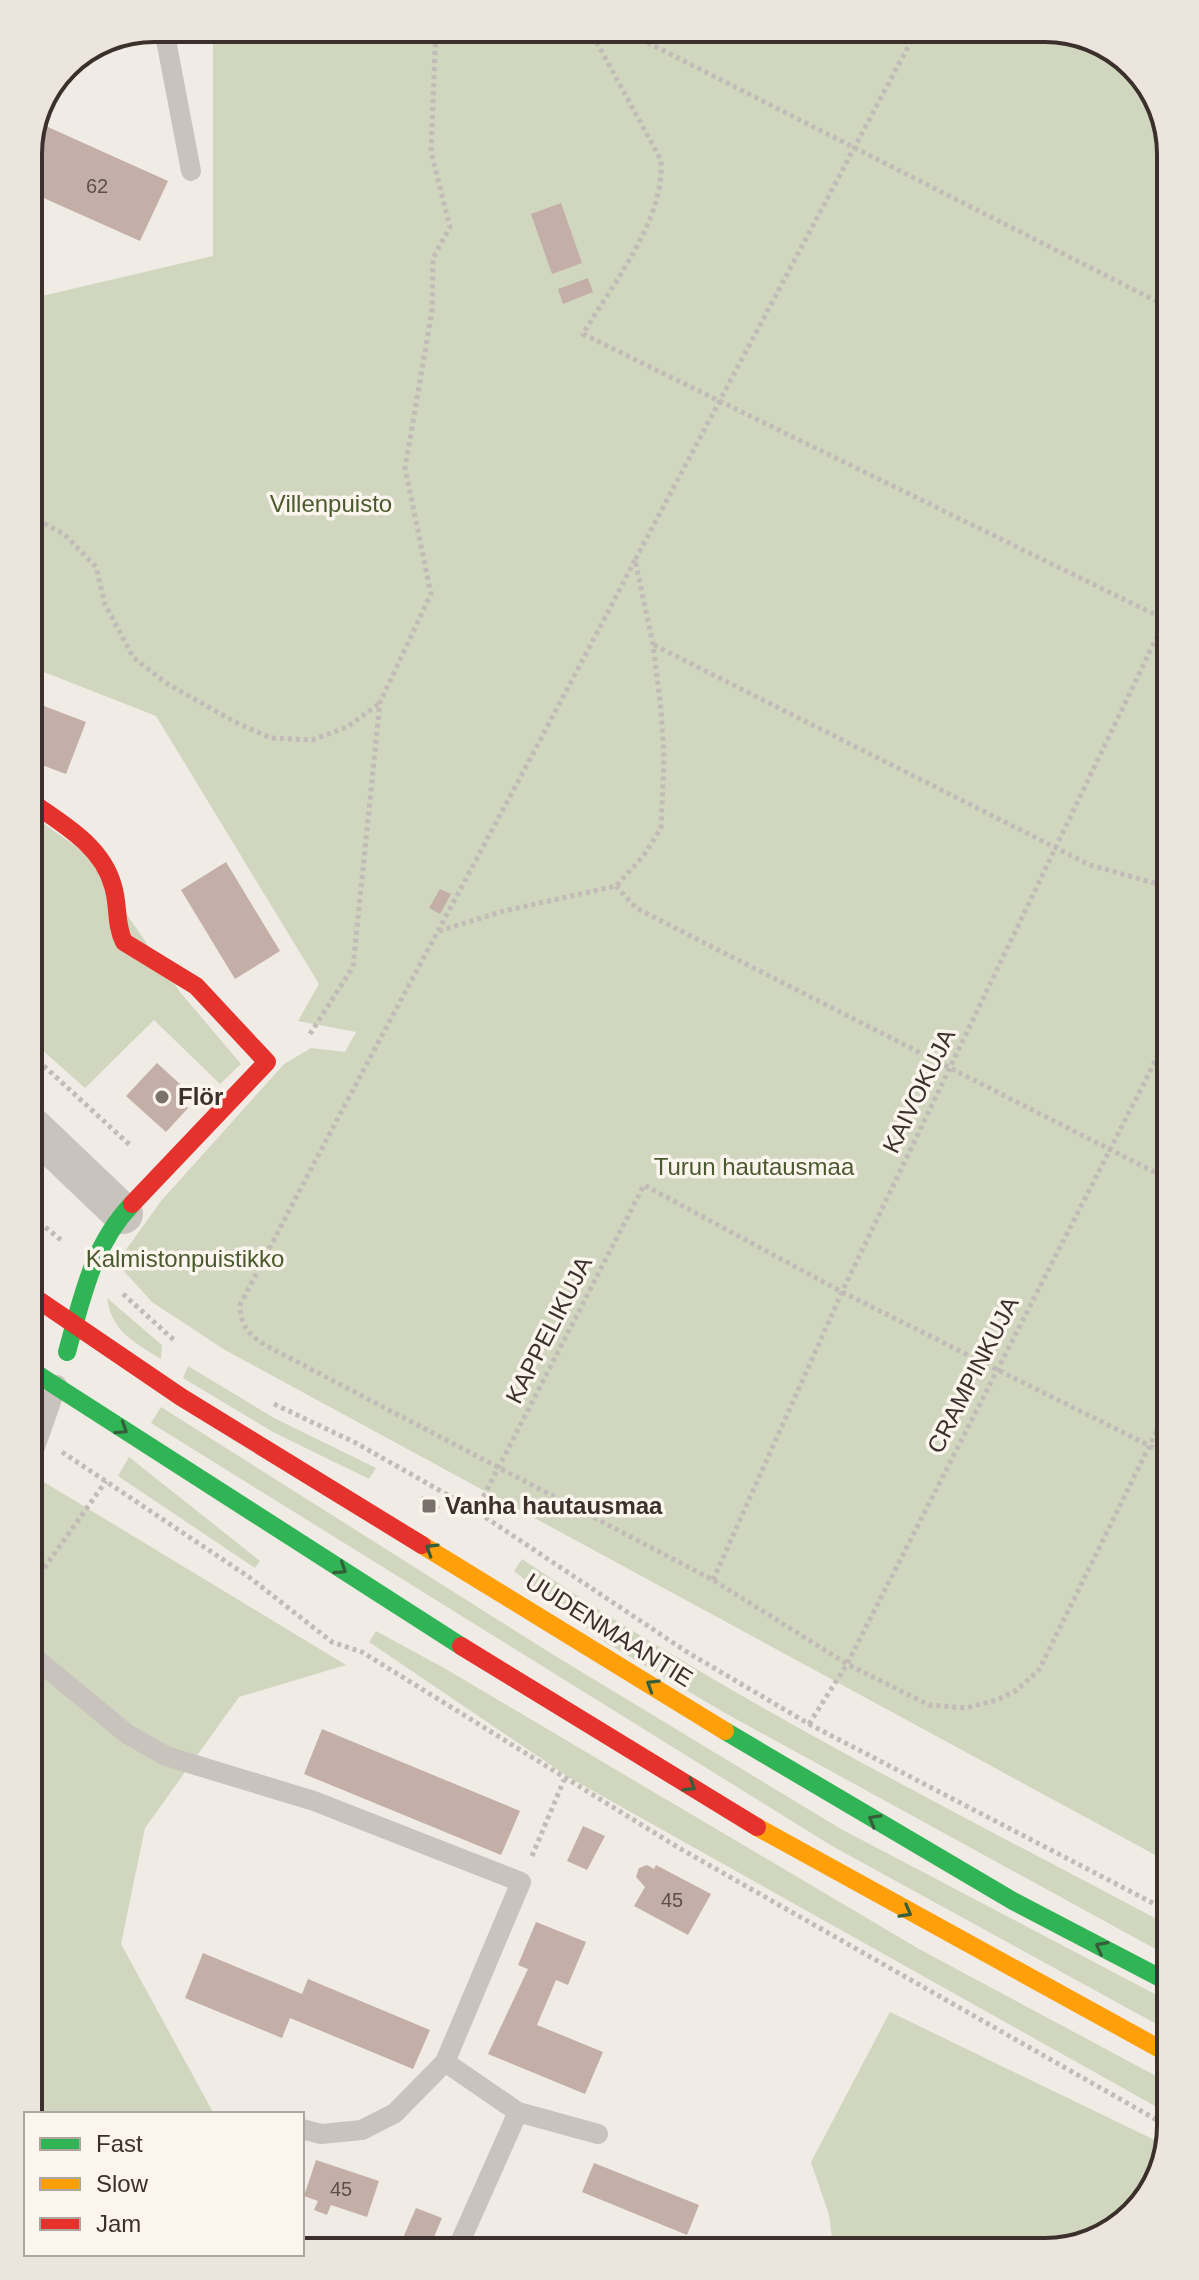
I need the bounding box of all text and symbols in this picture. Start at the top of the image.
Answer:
house number: 62 [86,175,108,197]
park label: Villenpuisto [270,490,392,517]
street label: KAIVOKUJA [877,1024,960,1157]
place label: Flör [178,1083,223,1110]
marker: Flör [153,1088,171,1106]
park label: Turun hautausmaa [654,1153,855,1180]
park label: Kalmistonpuistikko [86,1245,284,1272]
street label: KAPPELIKUJA [500,1252,597,1408]
street label: CRAMPINKUJA [921,1292,1024,1458]
one-way arrow [113,1419,128,1434]
place label: Vanha hautausmaa [445,1492,663,1519]
marker: Vanha hautausmaa [420,1497,438,1515]
one-way arrow [425,1543,440,1559]
one-way arrow [332,1559,347,1574]
street label: UUDENMAANTIE [521,1567,698,1692]
one-way arrow [647,1679,661,1694]
one-way arrow [681,1777,696,1792]
one-way arrow [868,1814,883,1830]
house number: 45 [661,1889,683,1911]
one-way arrow [897,1902,912,1918]
one-way arrow [1095,1942,1110,1957]
legend [24,2112,304,2256]
text: Fast [96,2130,143,2157]
text: Slow [96,2170,149,2197]
house number: 45 [330,2178,352,2200]
text: Jam [96,2210,141,2237]

